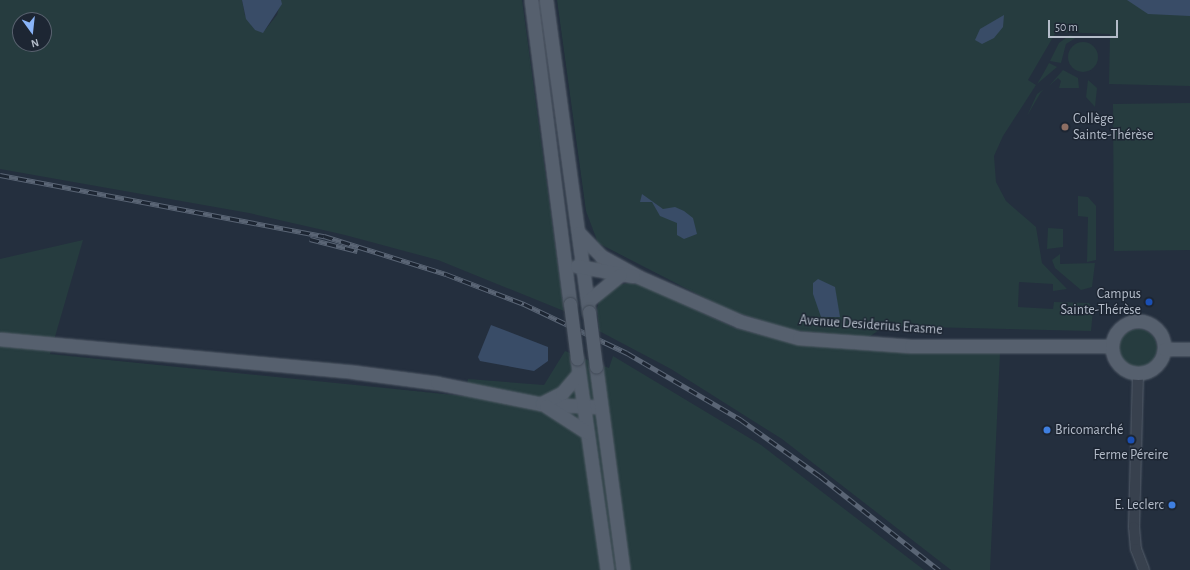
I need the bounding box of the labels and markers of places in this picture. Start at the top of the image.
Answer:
place label: Collège Sainte-Thérèse [1073,111,1153,144]
marker: Collège Sainte-Thérèse [1060,122,1070,132]
place label: Campus Sainte-Thérèse [1061,286,1141,318]
marker: Campus Sainte-Thérèse [1144,297,1154,307]
place label: Bricomarché [1055,422,1124,438]
marker: Bricomarché [1042,425,1052,435]
marker: Ferme Péreire [1126,435,1136,445]
place label: Ferme Péreire [1094,447,1168,463]
place label: E. Leclerc [1114,497,1164,513]
marker: E. Leclerc [1167,500,1177,510]

